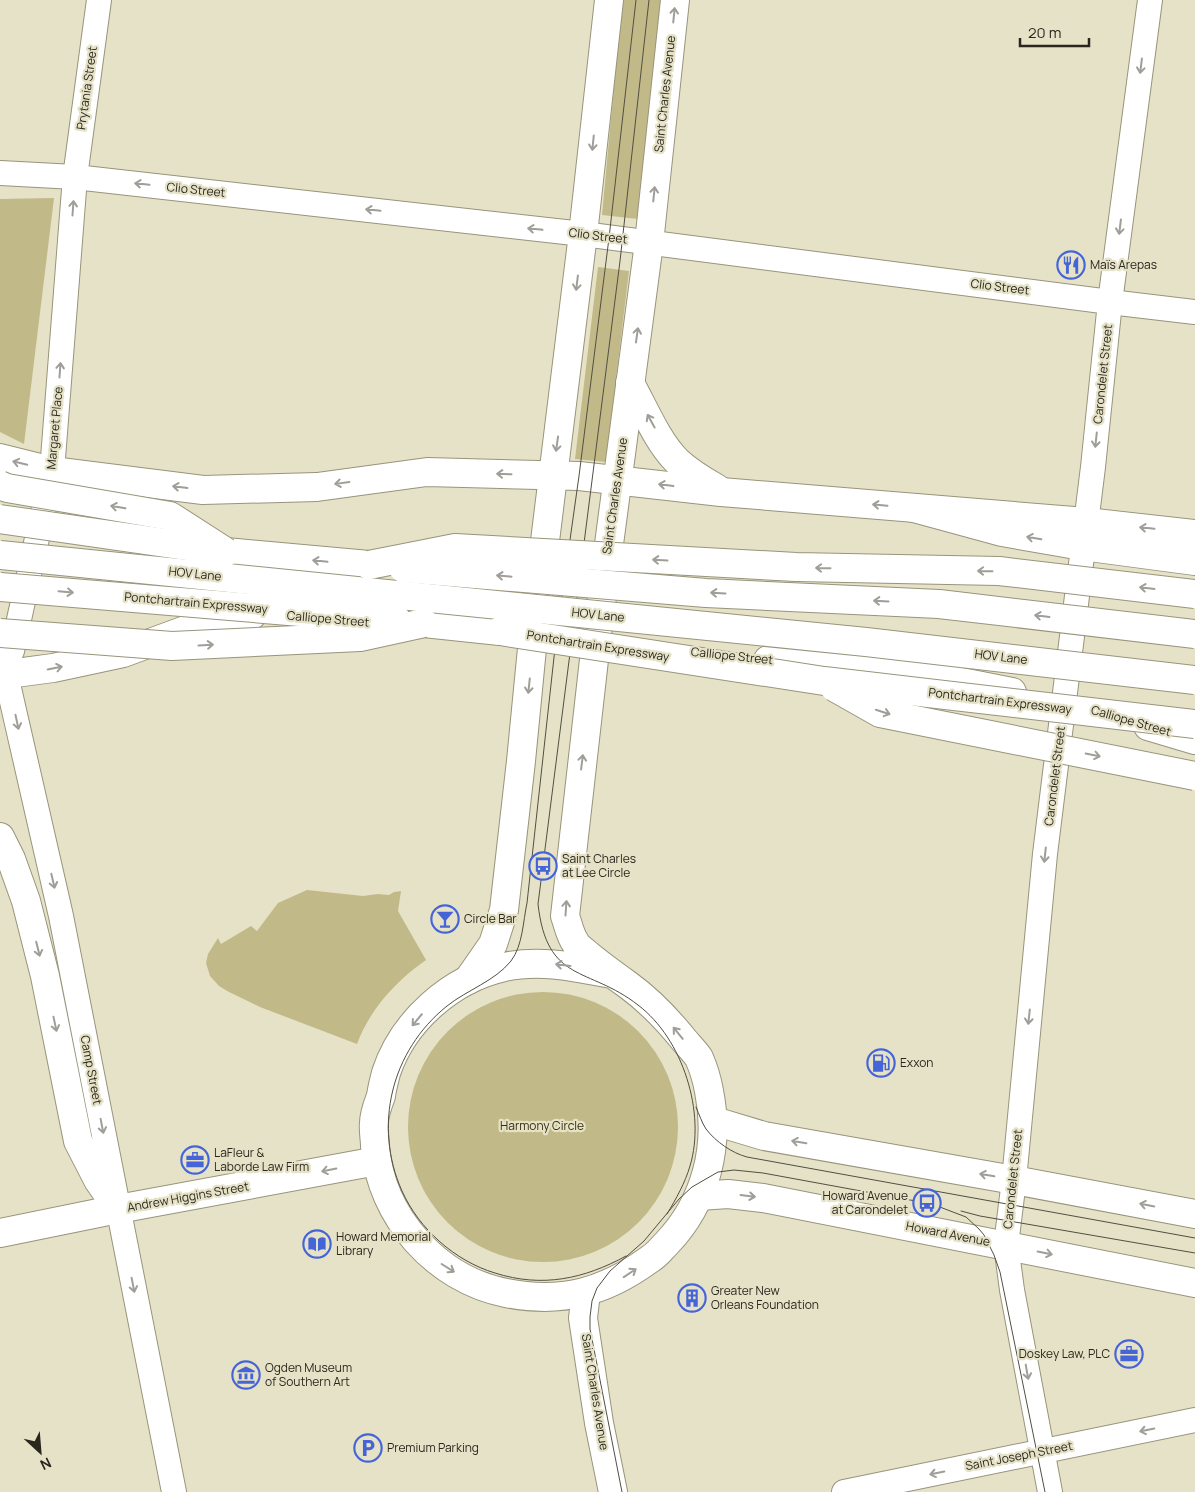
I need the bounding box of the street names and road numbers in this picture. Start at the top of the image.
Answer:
street label: Saint Charles Avenue [650,35,679,153]
street label: Prytania Street [72,45,101,131]
street label: Clio Street [166,178,226,201]
street label: Clio Street [568,223,629,248]
street label: Clio Street [970,274,1031,299]
street label: Carondelet Street [1089,323,1116,425]
street label: Margaret Place [42,386,67,470]
street label: Saint Charles Avenue [598,437,631,555]
street label: HOV Lane [168,562,222,585]
street label: Pontchartrain Expressway [124,588,269,617]
street label: HOV Lane [571,603,625,626]
street label: Calliope Street [286,606,370,631]
street label: Pontchartrain Expressway [526,626,671,665]
street label: Calliope Street [690,643,774,668]
street label: HOV Lane [974,645,1028,668]
street label: Pontchartrain Expressway [928,683,1073,718]
street label: Calliope Street [1089,701,1173,740]
street label: Carondelet Street [1040,725,1069,827]
street label: Camp Street [76,1034,107,1106]
street label: Carondelet Street [999,1128,1026,1230]
street label: Andrew Higgins Street [126,1177,250,1216]
street label: Howard Avenue [905,1217,992,1250]
street label: Saint Charles Avenue [578,1333,613,1451]
street label: Saint Joseph Street [964,1437,1074,1474]

